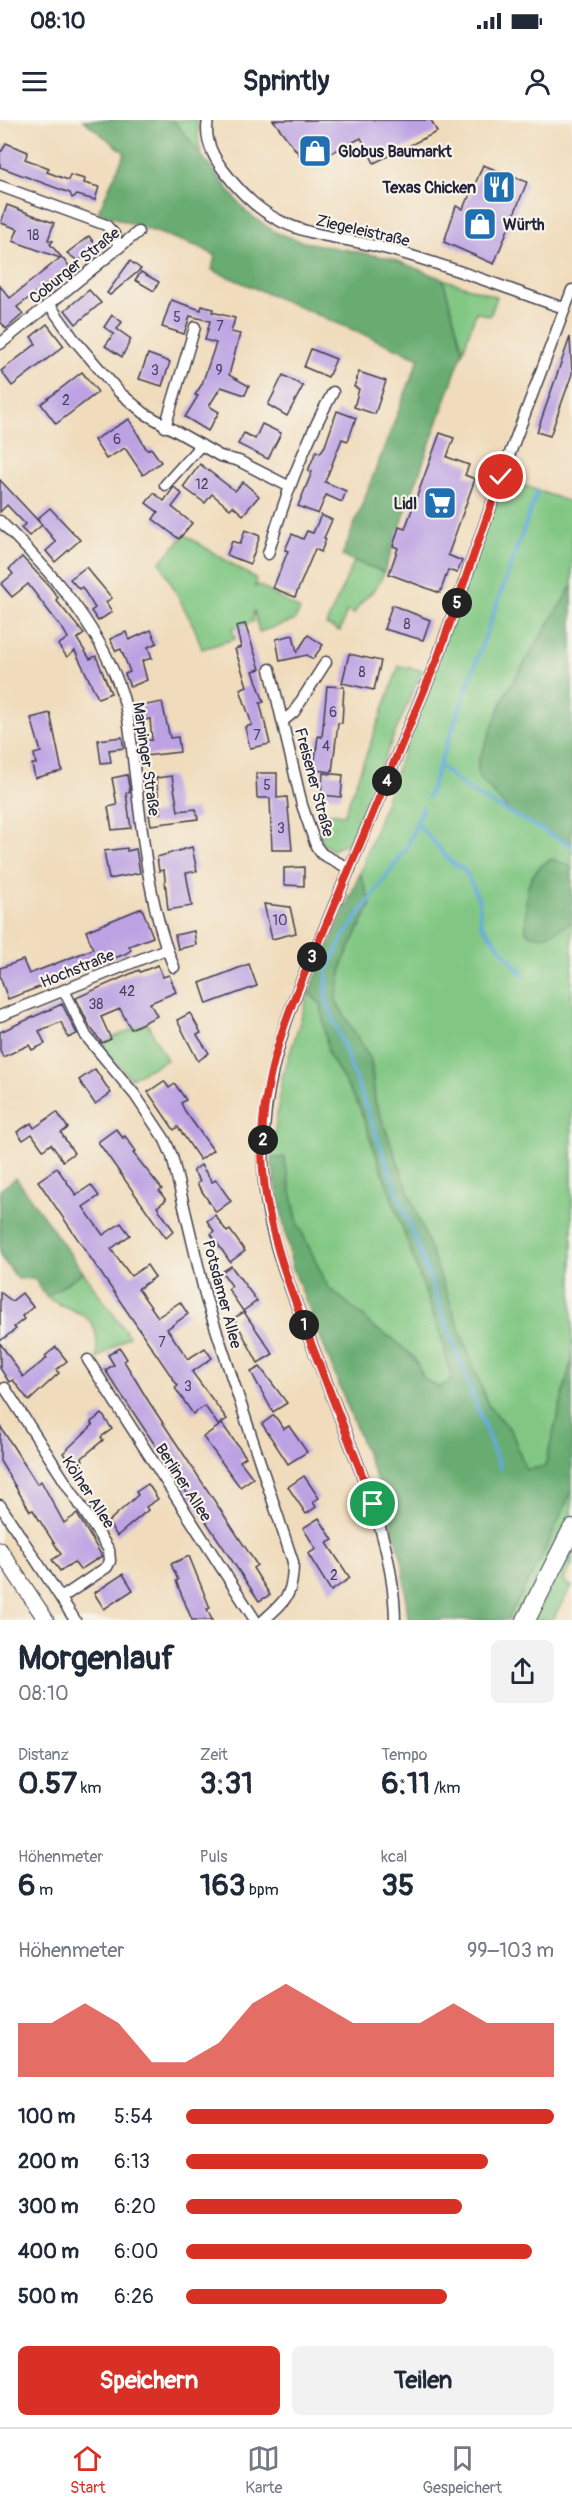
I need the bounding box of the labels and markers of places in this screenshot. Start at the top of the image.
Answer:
shop icon: Globus Baumarkt [297,133,333,169]
place label: Globus Baumarkt [338,142,452,162]
restaurant icon: Texas Chicken [481,169,517,205]
place label: Texas Chicken [381,178,476,198]
shop icon: Würth [462,206,498,242]
place label: Würth [503,215,545,235]
pin [475,451,526,502]
supermarket icon: Lidl [422,485,458,521]
place label: Lidl [393,494,417,514]
pin: 5 [442,588,472,618]
pin: 4 [372,766,402,796]
pin: 3 [297,942,327,972]
pin: 2 [248,1125,278,1155]
pin: 1 [289,1310,319,1340]
pin [347,1478,398,1529]

